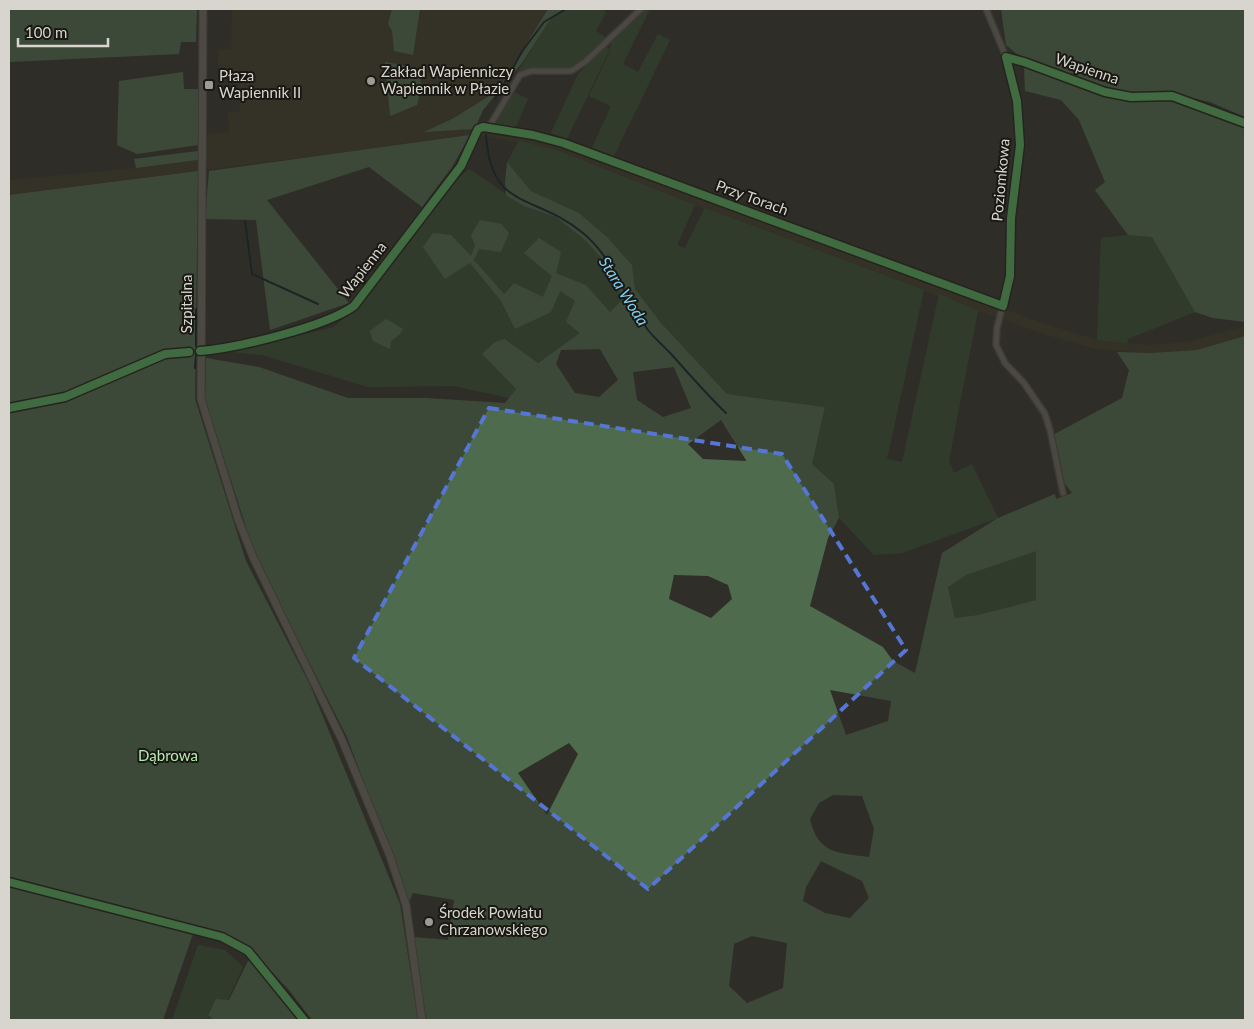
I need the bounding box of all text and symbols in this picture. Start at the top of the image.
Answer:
scale bar [18,15,108,47]
text: 100 m [25,23,67,41]
street label: Wapienna [1053,49,1122,87]
place label: Zakład Wapienniczy Wapiennik w Płazie [381,62,514,97]
place label: Płaza Wapiennik II [219,66,301,101]
marker: Zakład Wapienniczy Wapiennik w Płazie [365,75,377,87]
marker: Płaza Wapiennik II [203,79,215,91]
street label: Poziomkowa [987,138,1013,222]
street label: Przy Torach [714,176,791,218]
street label: Wapienna [335,238,390,301]
water label: Stara Woda [596,253,653,329]
street label: Szpitalna [177,275,195,333]
park label: Dąbrowa [138,746,198,764]
place label: Środek Powiatu Chrzanowskiego [439,903,547,938]
marker: Środek Powiatu Chrzanowskiego [423,916,435,928]

